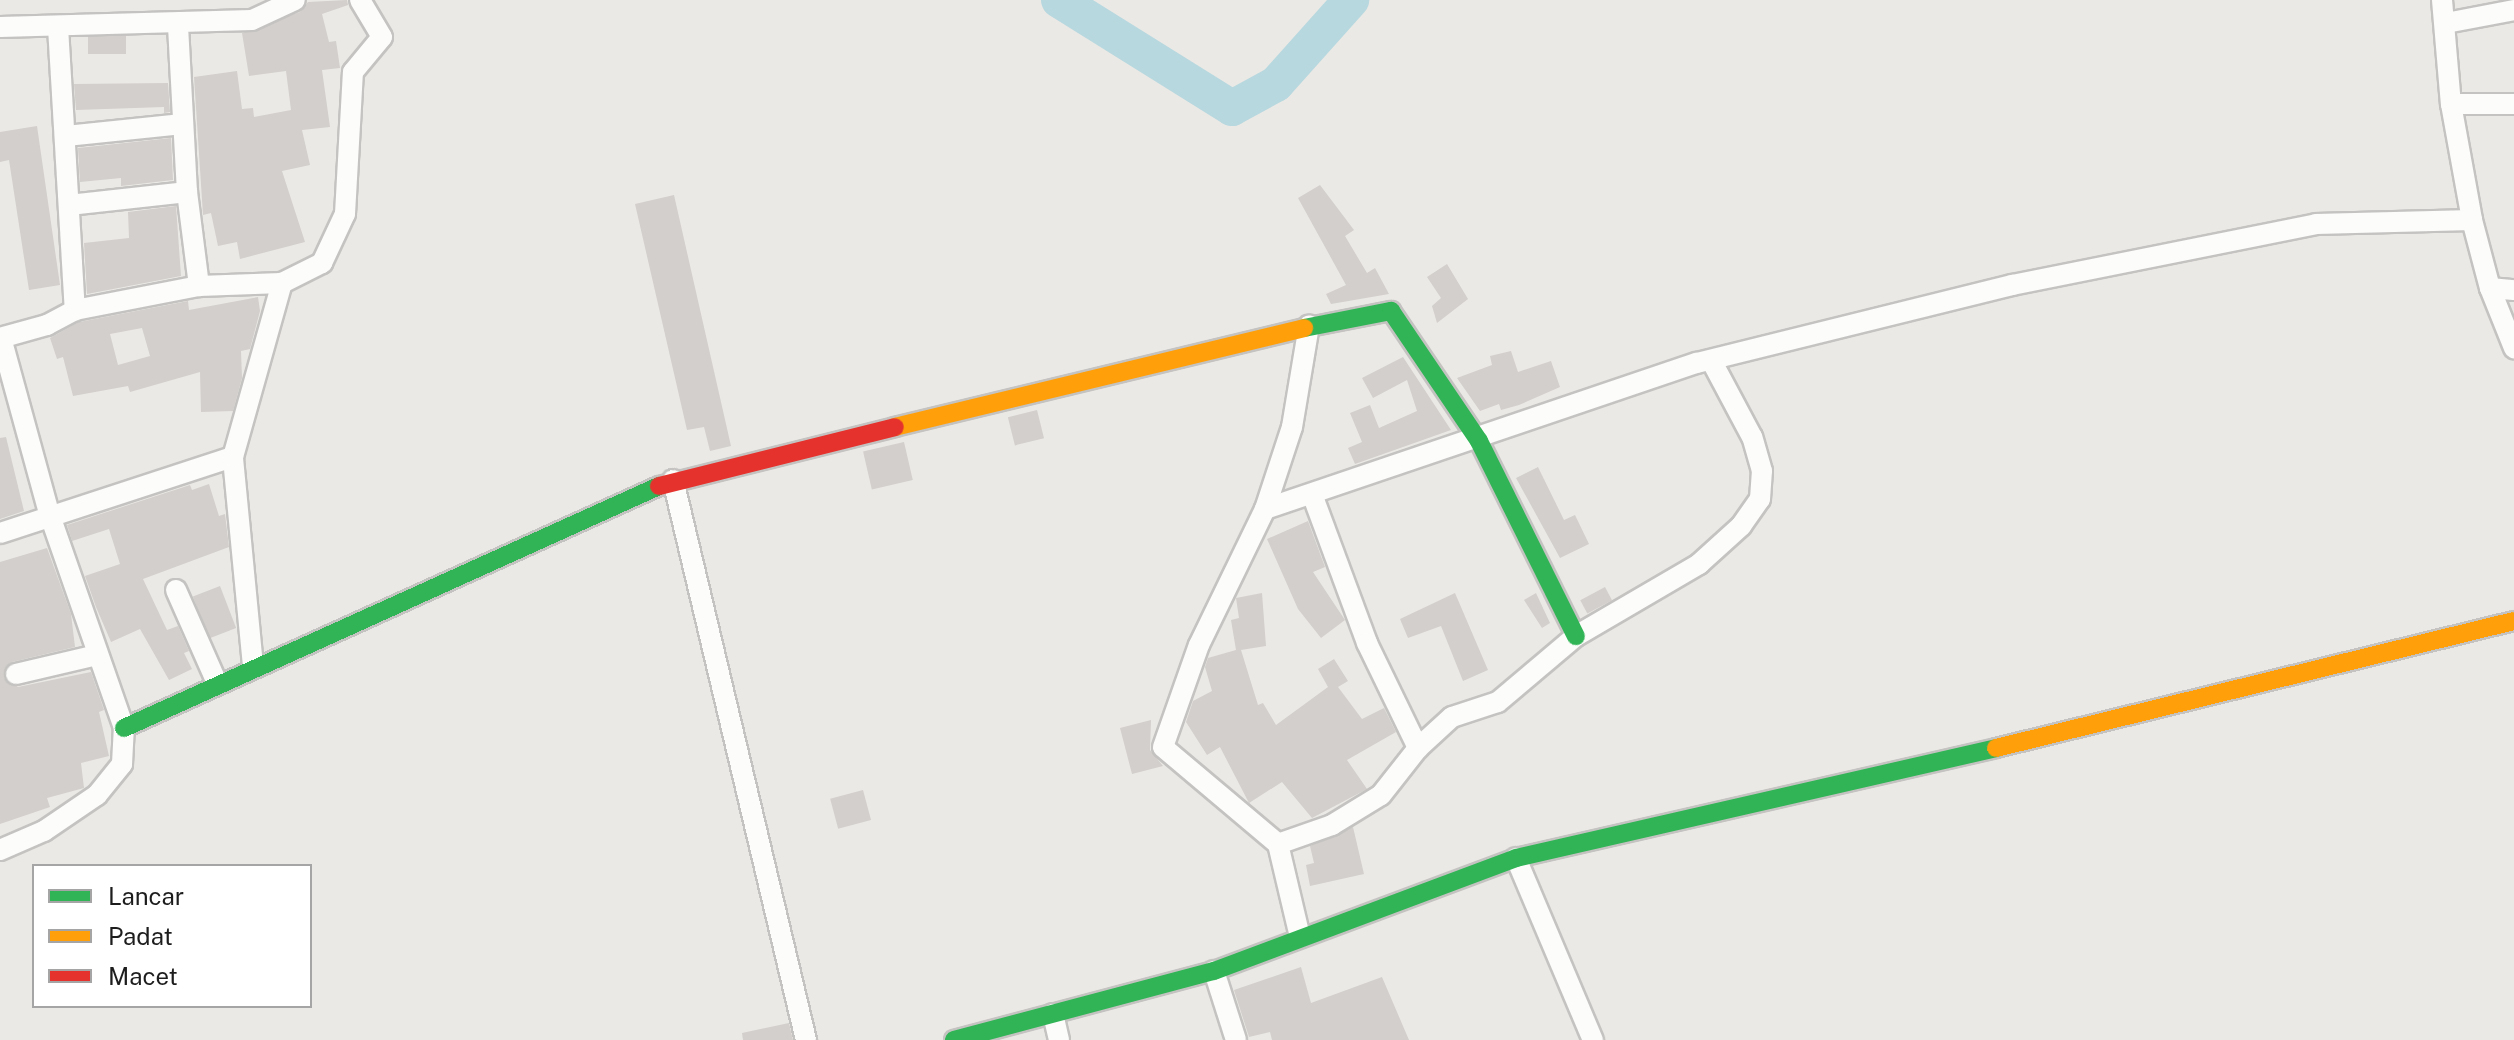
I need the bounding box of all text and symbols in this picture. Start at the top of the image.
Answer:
legend [32,864,312,1008]
text: Lancar [108,882,184,910]
text: Padat [108,922,173,950]
text: Macet [108,962,178,990]

